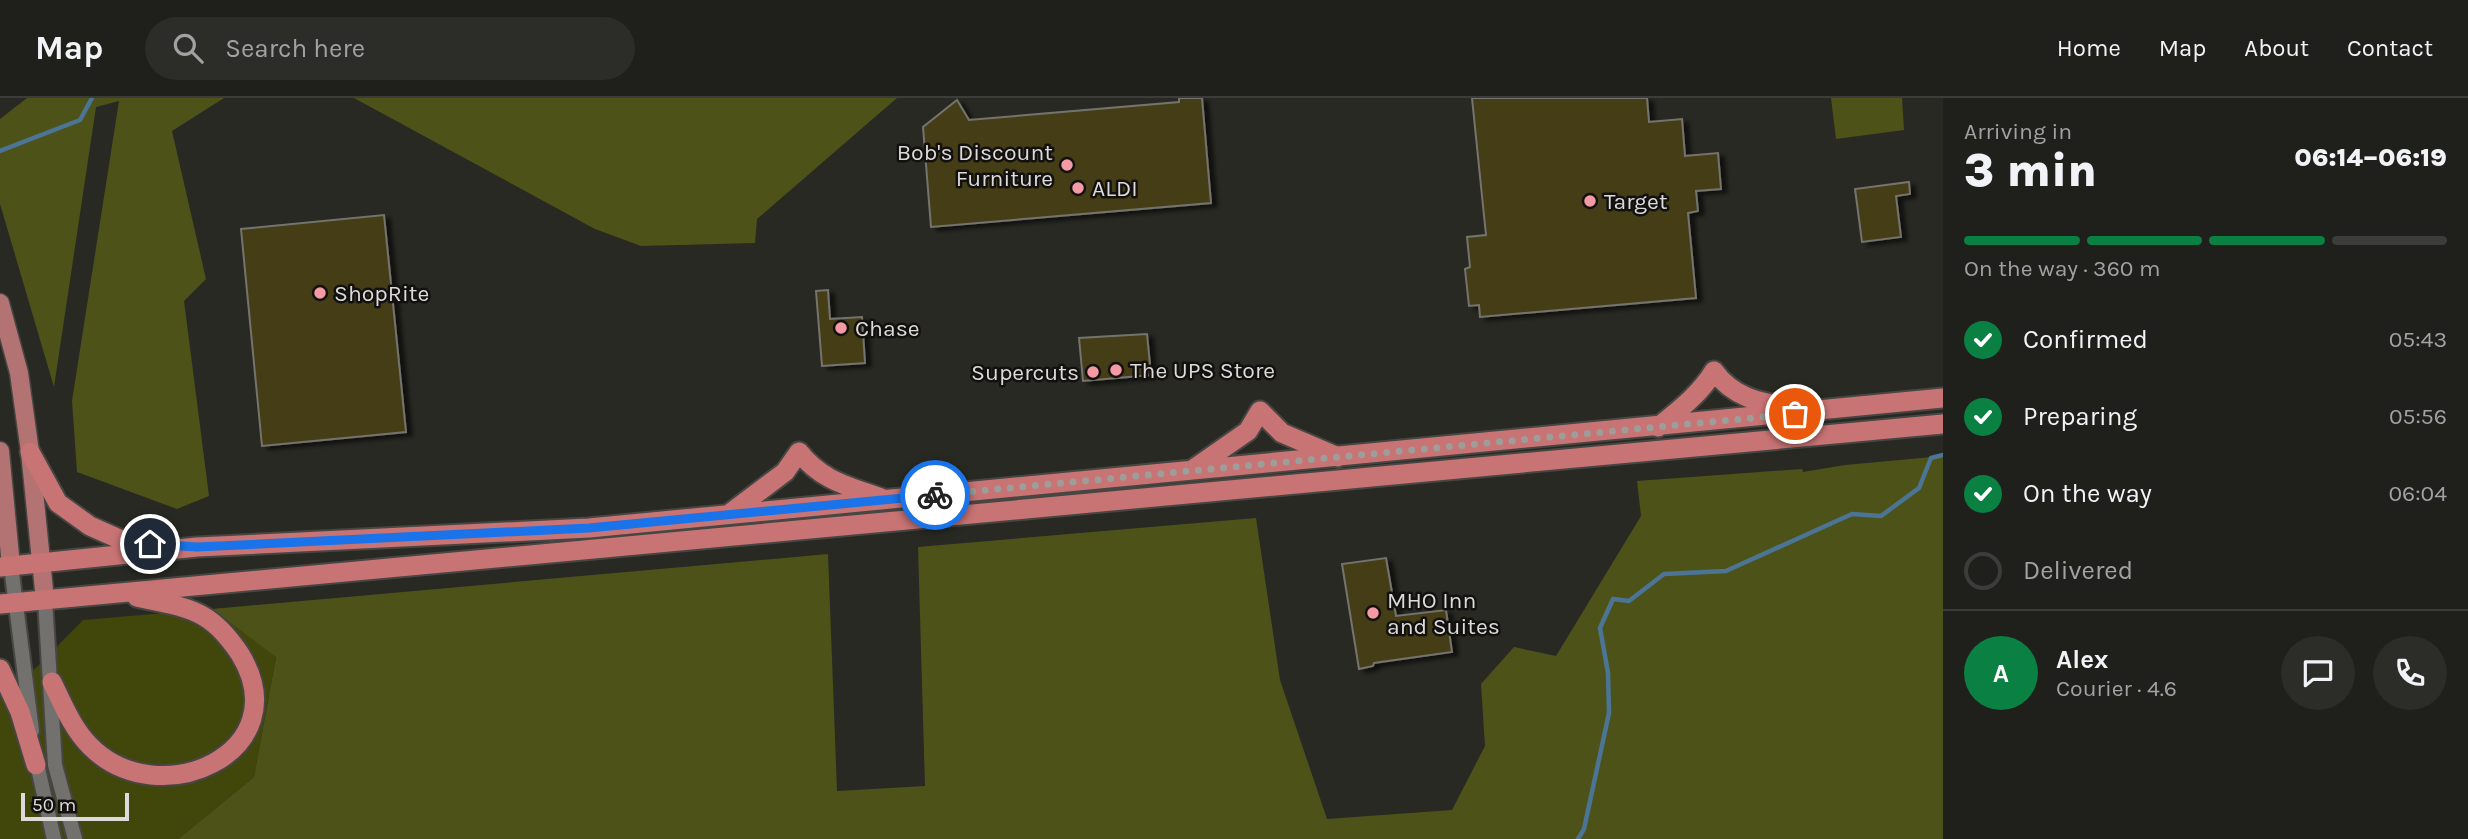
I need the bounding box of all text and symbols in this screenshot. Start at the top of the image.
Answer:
search box [145,17,635,80]
text: Map [35,29,103,67]
icon: search [169,29,207,67]
text: Search here [225,33,365,64]
text: Home [2057,34,2121,62]
text: Map [2159,34,2206,62]
text: About [2244,34,2309,62]
text: Contact [2347,34,2433,62]
text: Arriving in [1964,118,2072,145]
place label: Bob's Discount Furniture [897,139,1053,192]
text: 06:14–06:19 [2294,142,2447,173]
text: 3 min [1964,144,2097,198]
marker: Bob's Discount Furniture [1059,157,1075,173]
place label: ALDI [1092,175,1138,202]
marker: ALDI [1070,180,1086,196]
place label: Target [1604,188,1668,215]
marker: Target [1582,193,1598,209]
text: On the way · 360 m [1964,255,2160,282]
place label: ShopRite [334,280,429,307]
marker: ShopRite [312,285,328,301]
place label: Chase [855,315,920,342]
marker: Chase [833,320,849,336]
icon: check [1964,321,2002,359]
text: Confirmed [2023,324,2148,355]
text: 05:43 [2389,326,2447,353]
place label: The UPS Store [1130,357,1275,384]
place label: Supercuts [971,359,1079,386]
marker: The UPS Store [1108,362,1124,378]
marker: Supercuts [1085,364,1101,380]
pin [1765,384,1825,444]
icon: bag [1776,395,1814,433]
icon: check [1964,398,2002,436]
text: Preparing [2023,401,2137,432]
text: 05:56 [2389,403,2447,430]
courier [900,460,970,530]
icon: check [1964,475,2002,513]
icon: bike [916,476,954,514]
text: On the way [2023,478,2152,509]
text: 06:04 [2388,480,2447,507]
pin [120,514,180,574]
icon: home [131,525,169,563]
text: Delivered [2023,555,2133,586]
place label: MHO Inn and Suites [1387,587,1500,640]
marker: MHO Inn and Suites [1365,605,1381,621]
button: chat [2281,636,2355,710]
button: phone [2373,636,2447,710]
text: Alex [2056,644,2108,675]
text: A [1993,658,2009,689]
text: Courier · 4.6 [2056,675,2177,702]
scale bar [21,790,130,822]
text: 50 m [32,794,76,816]

